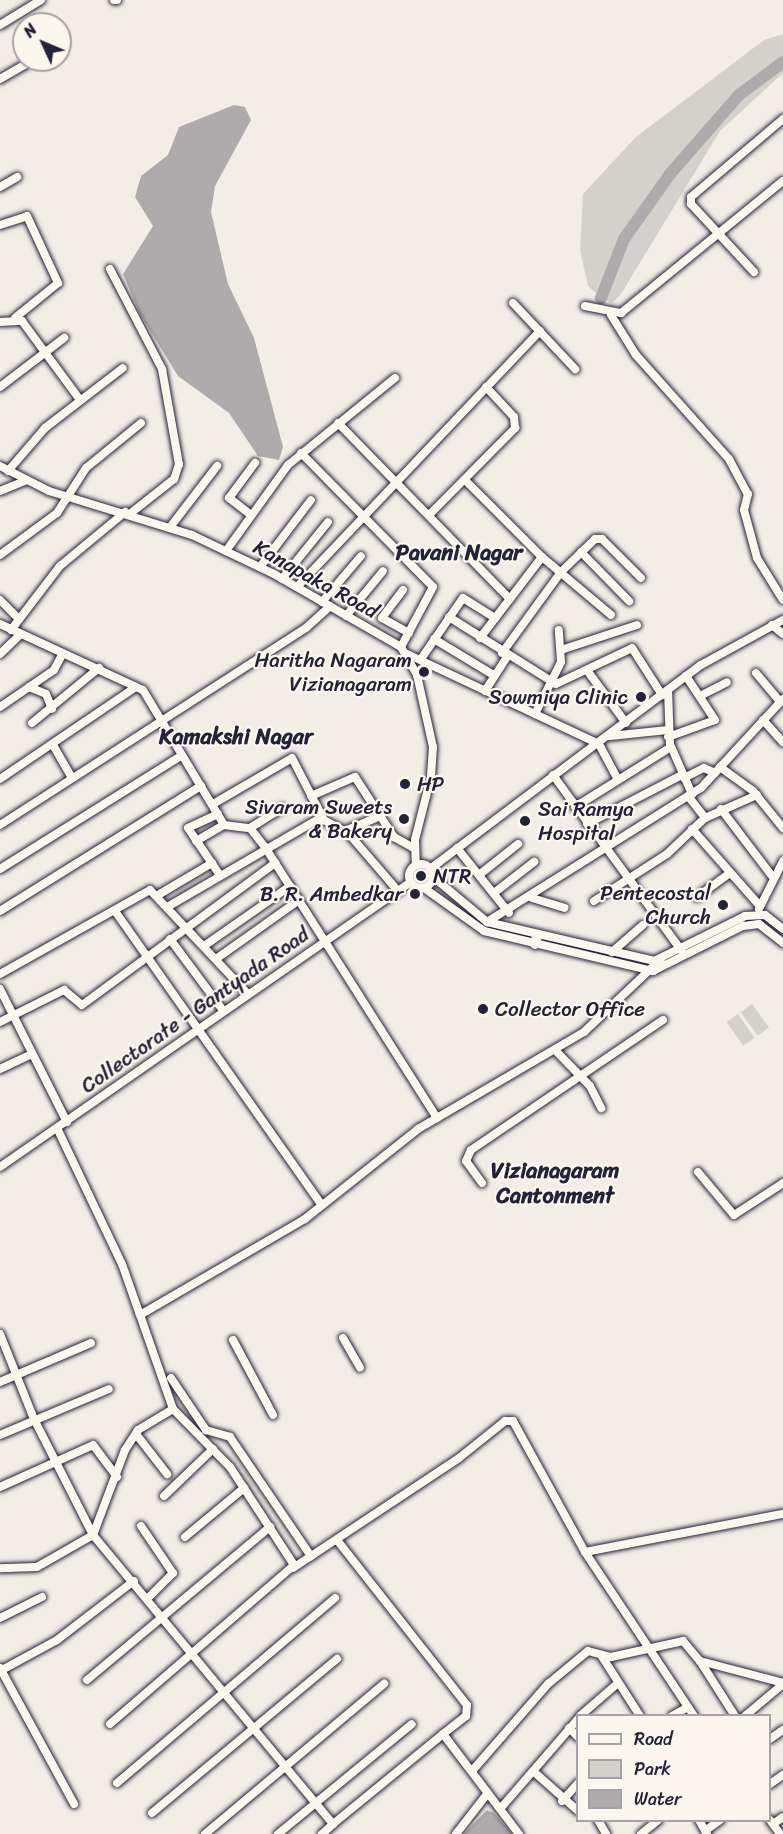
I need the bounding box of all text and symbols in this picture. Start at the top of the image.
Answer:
north arrow [12,12,72,72]
text: N [16,16,44,45]
street label: Kanapaka Road [249,534,383,624]
district label: Pavani Nagar [396,540,522,566]
place label: Haritha Nagaram Vizianagaram [254,647,412,697]
marker: Haritha Nagaram Vizianagaram [417,665,431,679]
place label: Sowmiya Clinic [488,684,628,710]
marker: Sowmiya Clinic [632,688,650,706]
district label: Kamakshi Nagar [159,724,313,750]
place label: HP [417,771,444,797]
marker: HP [398,777,412,791]
place label: Sivaram Sweets & Bakery [245,794,392,844]
place label: Sai Ramya Hospital [538,796,634,846]
marker: Sivaram Sweets & Bakery [397,812,411,826]
marker: Sai Ramya Hospital [516,812,534,830]
place label: NTR [433,863,471,889]
marker: NTR [414,869,428,883]
place label: Pentecostal Church [600,880,711,930]
place label: B. R. Ambedkar [260,881,403,907]
marker: B. R. Ambedkar [408,887,422,901]
marker: Pentecostal Church [716,898,730,912]
street label: Collectorate - Gantyada Road [76,921,314,1099]
place label: Collector Office [495,996,645,1022]
marker: Collector Office [476,1002,490,1016]
district label: Vizianagaram Cantonment [491,1157,619,1208]
legend [576,1714,771,1822]
text: Road [634,1723,673,1755]
text: Park [634,1753,671,1785]
text: Water [634,1783,681,1815]

